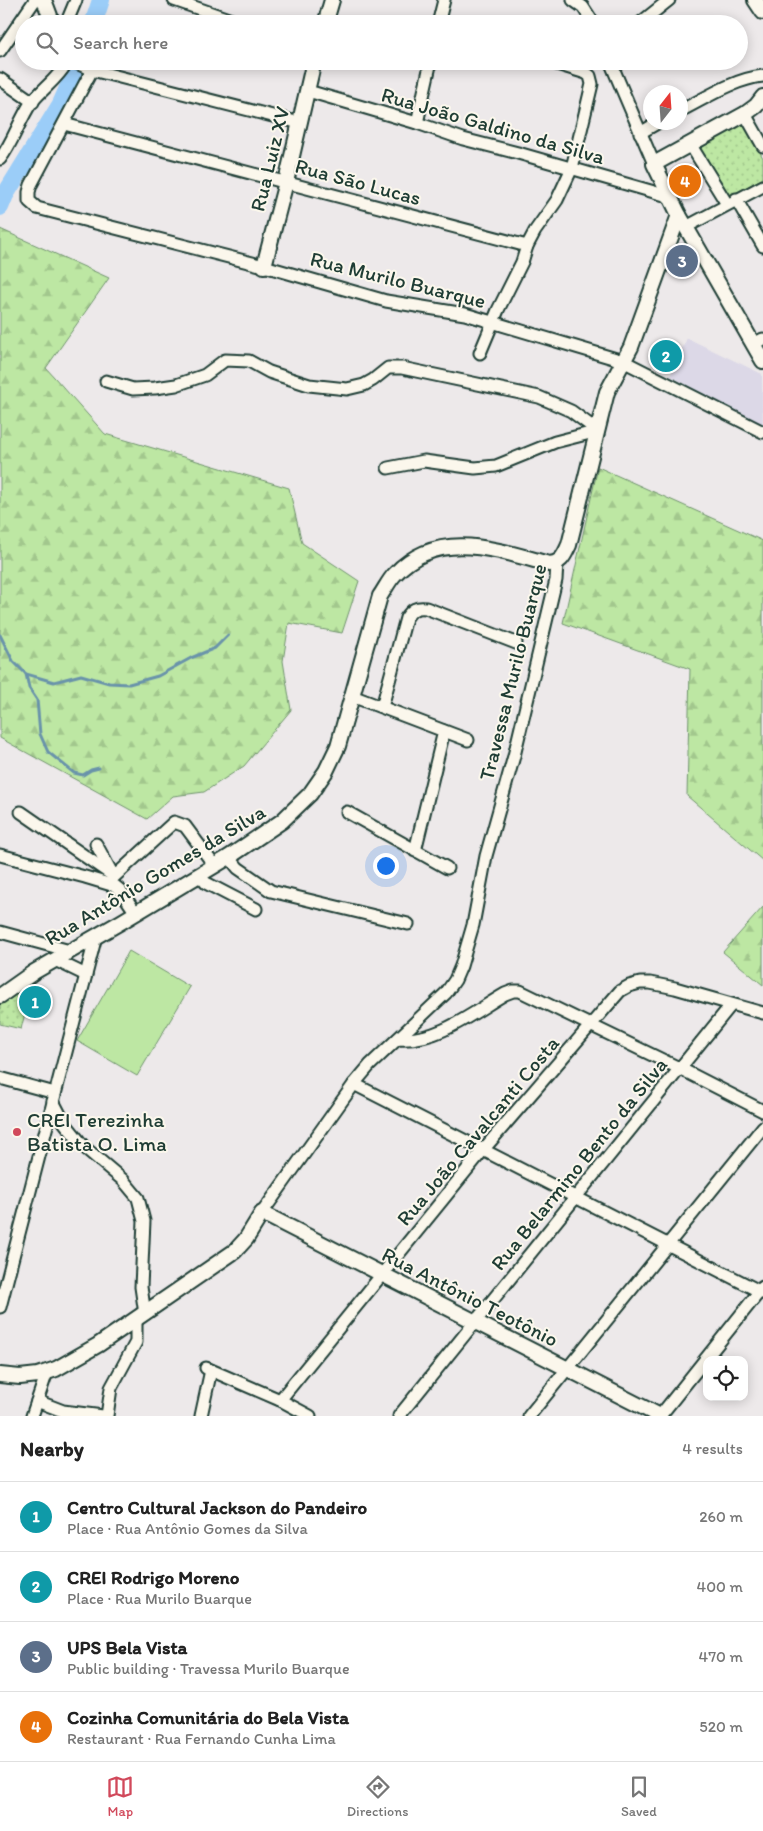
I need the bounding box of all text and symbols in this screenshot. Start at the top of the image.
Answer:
search box [15,15,748,70]
icon: search [33,29,61,57]
text: Search here [73,31,168,54]
street label: Rua João Galdino da Silva [379,82,608,169]
north arrow [643,85,688,130]
street label: Rua Luiz XV [244,103,295,214]
street label: Rua São Lucas [292,153,424,210]
pin: 4 [669,162,701,200]
pin: 3 [666,242,698,280]
street label: Rua Murilo Buarque [308,246,488,313]
pin: 2 [650,337,682,375]
street label: Travessa Murilo Buarque [473,561,552,783]
street label: Rua Antônio Gomes da Silva [40,799,270,950]
your location [373,853,399,879]
pin: 1 [19,983,51,1021]
street label: Rua João Cavalcanti Costa [391,1031,564,1230]
street label: Rua Belarmino Bento da Silva [485,1052,672,1275]
place label: CREI Terezinha Batista O. Lima [27,1107,167,1156]
marker: CREI Terezinha Batista O. Lima [11,1126,23,1138]
street label: Rua Antônio Teotônio [378,1241,563,1352]
map controls [703,1356,748,1401]
button: locate [703,1356,748,1401]
text: Nearby [20,1436,84,1461]
text: 4 results [682,1439,743,1458]
text: Centro Cultural Jackson do Pandeiro [67,1496,367,1519]
text: 1 [32,1507,40,1526]
text: 260 m [699,1507,743,1526]
text: Place · Rua Antônio Gomes da Silva [67,1519,308,1538]
text: CREI Rodrigo Moreno [67,1566,239,1589]
text: 2 [32,1577,40,1596]
text: 400 m [697,1577,743,1596]
text: Place · Rua Murilo Buarque [67,1589,252,1608]
text: UPS Bela Vista [67,1636,187,1659]
text: 3 [32,1647,40,1666]
text: 470 m [699,1647,743,1666]
text: Public building · Travessa Murilo Buarque [67,1659,350,1678]
text: Cozinha Comunitária do Bela Vista [67,1706,349,1729]
text: 4 [31,1717,41,1736]
text: 520 m [699,1717,743,1736]
text: Restaurant · Rua Fernando Cunha Lima [67,1729,336,1748]
tab: Map [106,1773,134,1820]
tab: Directions [347,1773,408,1820]
tab: Saved [621,1773,657,1820]

